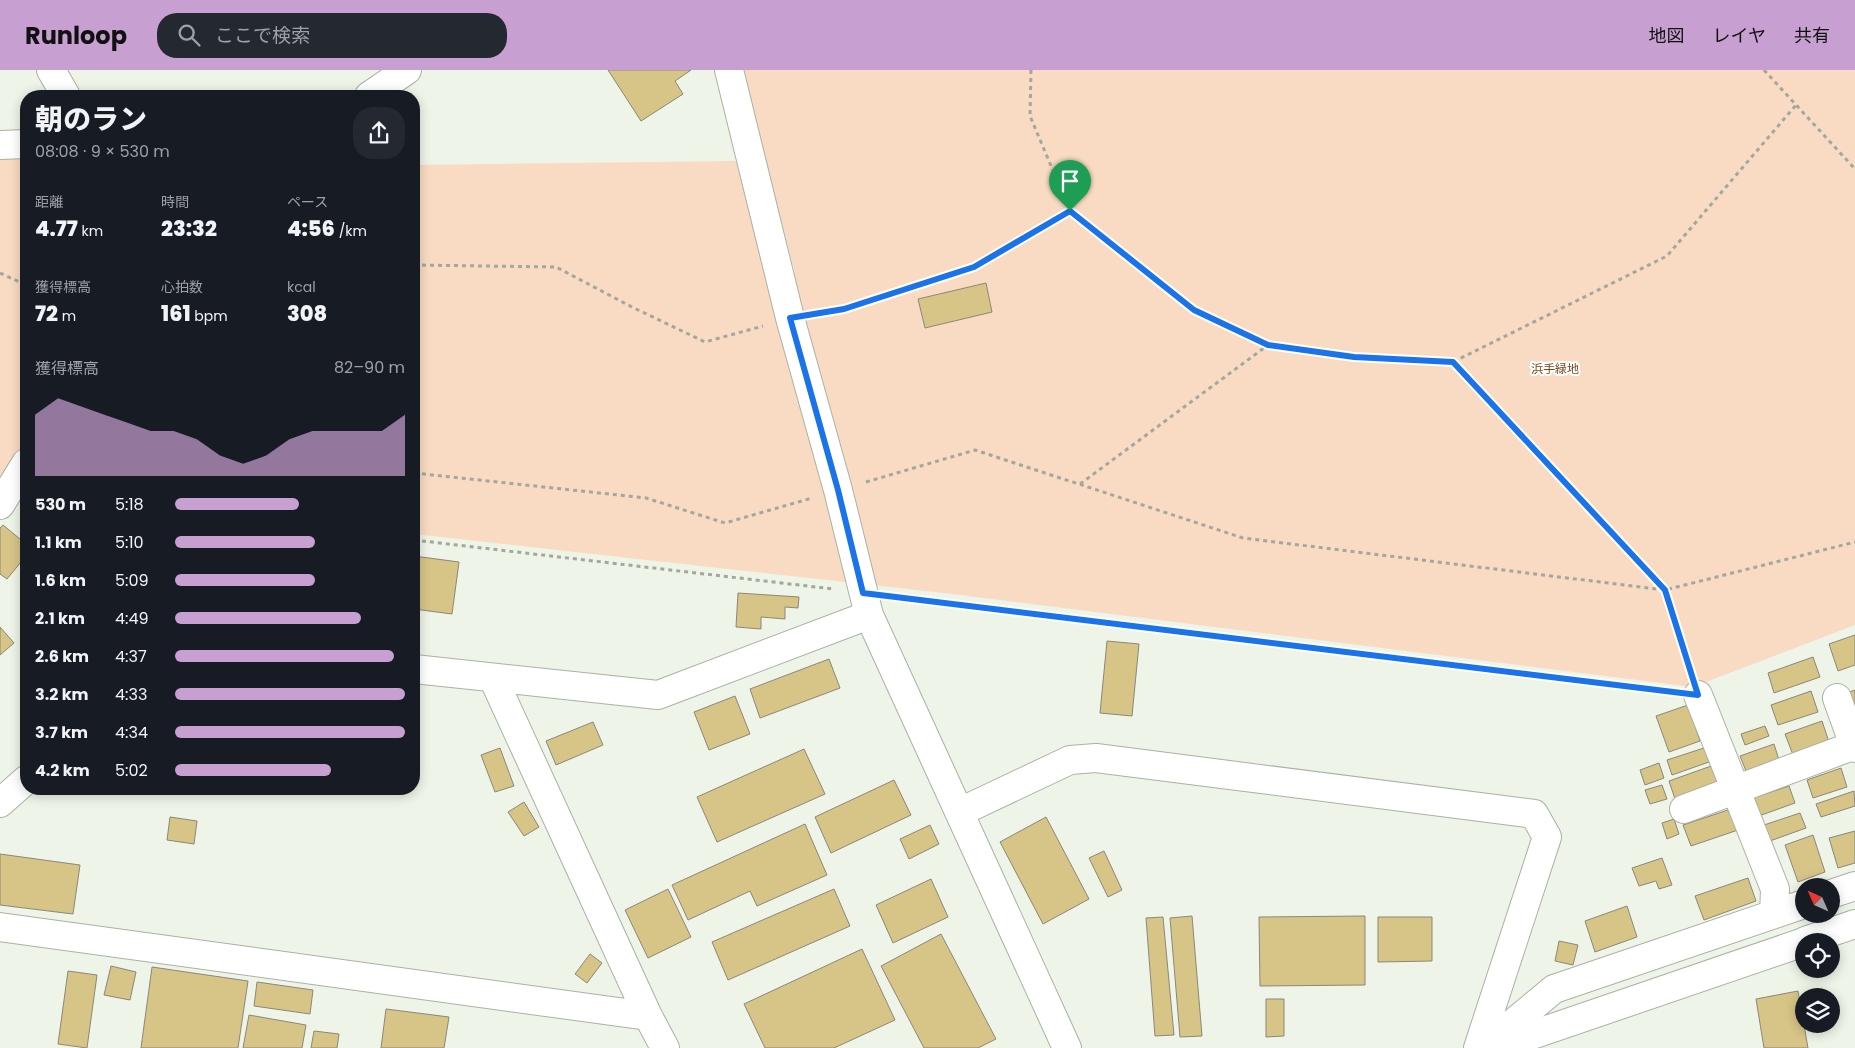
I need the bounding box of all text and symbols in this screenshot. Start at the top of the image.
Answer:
search box [157,13,507,58]
text: Runloop [25,19,127,52]
icon: search [175,21,203,49]
text: ここで検索 [215,22,310,49]
text: 地図 [1649,23,1685,48]
text: レイヤ [1713,23,1766,48]
text: 共有 [1794,23,1830,48]
text: 朝のラン [35,100,147,139]
button: share [353,107,405,159]
text: 08:08 · 9 × 530 m [35,140,170,163]
pin [1049,160,1091,211]
icon: arrive [1056,167,1084,195]
text: 距離 [35,192,63,212]
text: 時間 [161,192,189,212]
text: ペース [287,192,328,212]
text: 4.77 [35,214,78,243]
text: 23:32 [161,214,217,243]
text: 4:56 [287,214,335,243]
text: km [78,221,103,241]
text: /km [335,221,367,241]
text: 獲得標高 [35,277,91,297]
text: 心拍数 [161,277,203,297]
text: kcal [287,277,316,297]
text: 72 [35,299,58,328]
text: 161 [161,299,191,328]
text: 308 [287,299,327,328]
text: m [58,306,76,326]
text: bpm [191,306,228,326]
text: 82–90 m [334,356,405,379]
text: 獲得標高 [35,357,99,380]
park label: 浜手緑地 [1531,360,1579,377]
text: 530 m [35,493,86,516]
text: 5:18 [115,493,144,516]
text: 1.1 km [35,531,82,554]
text: 5:10 [115,531,144,554]
text: 1.6 km [35,569,86,592]
text: 5:09 [115,569,149,592]
text: 2.1 km [35,607,85,630]
text: 4:49 [115,607,149,630]
text: 2.6 km [35,645,89,668]
text: 4:37 [115,645,147,668]
text: 3.2 km [35,683,89,706]
text: 4:33 [115,683,147,706]
text: 3.7 km [35,721,88,744]
text: 4:34 [115,721,148,744]
text: 4.2 km [35,759,90,782]
text: 5:02 [115,759,148,782]
north arrow [1795,878,1840,922]
map controls [1795,878,1840,1033]
button: locate [1795,933,1840,978]
button: layers [1795,988,1840,1033]

